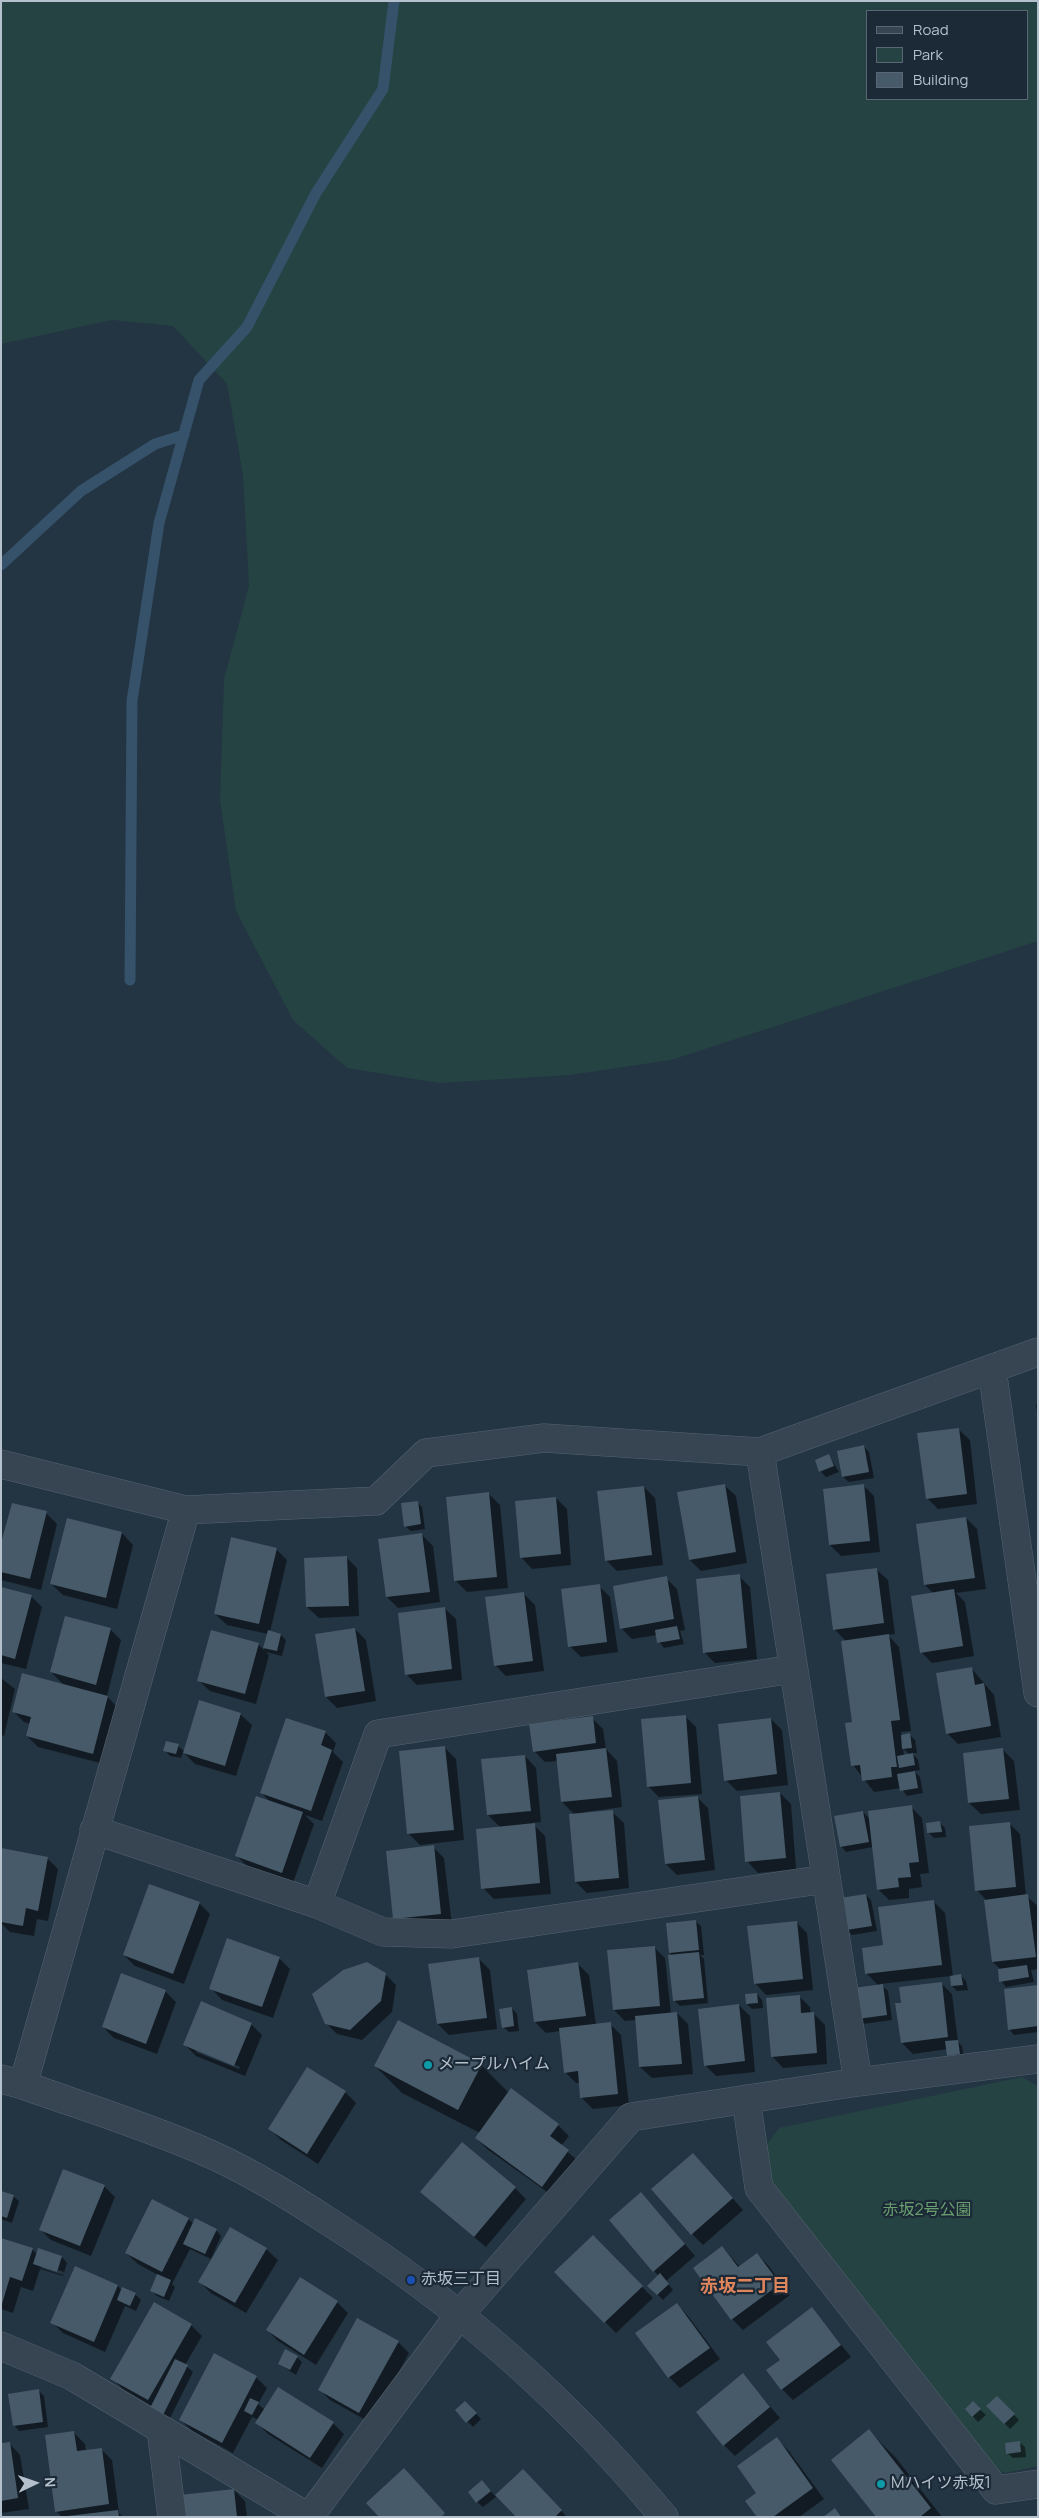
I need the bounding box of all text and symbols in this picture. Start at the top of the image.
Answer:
legend [866,10,1029,100]
text: Road [913,19,949,40]
text: Park [913,44,943,65]
text: Building [913,69,968,90]
place label: メープルハイム [438,2055,550,2075]
marker: メープルハイム [422,2059,434,2071]
park label: 赤坂2号公園 [882,2201,972,2221]
place label: 赤坂三丁目 [421,2270,501,2290]
marker: 赤坂三丁目 [405,2274,417,2286]
district label: 赤坂二丁目 [700,2276,790,2298]
north arrow [10,2458,60,2508]
place label: Mハイツ赤坂1 [891,2474,991,2494]
text: N [41,2477,60,2488]
marker: Mハイツ赤坂1 [875,2478,887,2490]

